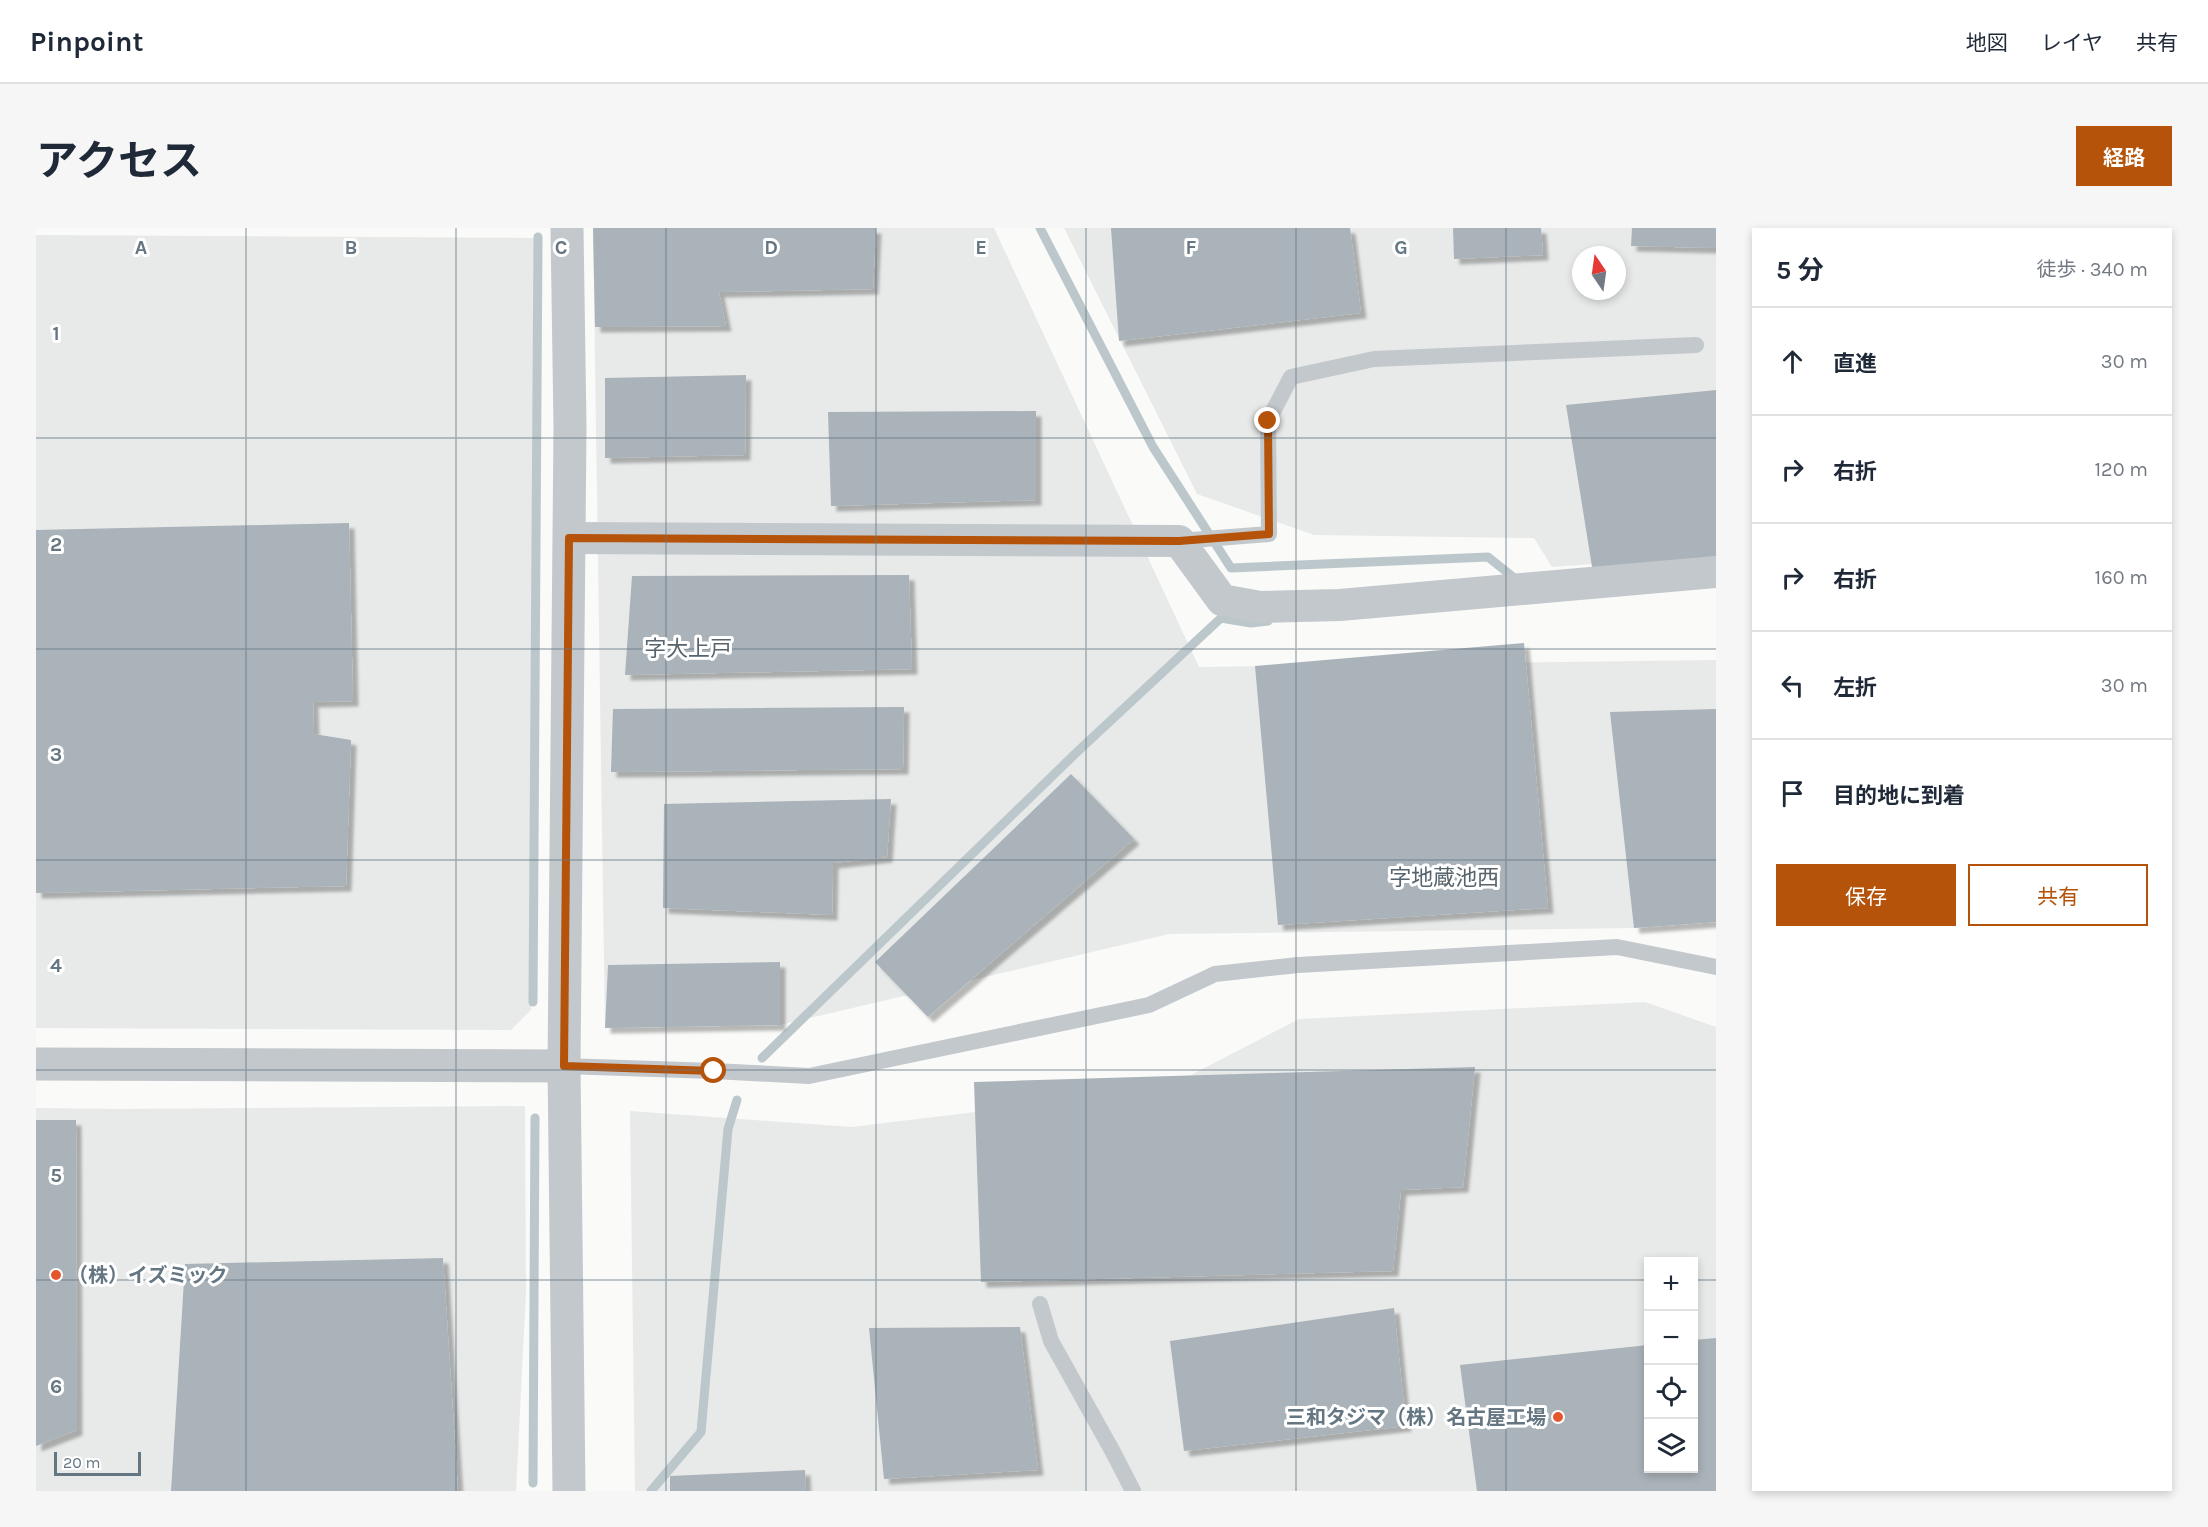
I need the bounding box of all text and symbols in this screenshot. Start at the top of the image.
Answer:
text: Pinpoint [30,25,143,58]
text: 地図 [1966,31,2008,55]
text: レイヤ [2041,31,2103,55]
text: 共有 [2136,31,2178,55]
button: 経路 [2076,126,2172,186]
text: アクセス [36,136,202,186]
text: A [135,236,148,259]
text: B [345,236,357,259]
text: C [555,236,567,259]
text: D [764,236,778,259]
text: E [975,236,987,259]
text: F [1186,236,1197,259]
text: G [1394,236,1408,259]
north arrow [1572,246,1626,300]
text: 5 分 [1776,255,1824,286]
text: 徒歩 · 340 m [2037,258,2148,281]
text: 1 [52,322,60,345]
icon: ahead [1776,345,1809,378]
text: 30 m [2101,350,2148,373]
text: 直進 [1833,351,1877,377]
route end [1254,407,1280,433]
icon: right [1776,453,1809,486]
text: 120 m [2094,458,2148,481]
text: 右折 [1833,459,1877,485]
text: 2 [50,533,62,556]
icon: right [1776,561,1809,594]
text: 160 m [2095,566,2148,589]
text: 右折 [1833,567,1877,593]
district label: 字大上戸 [644,636,732,662]
icon: left [1776,669,1809,702]
text: 30 m [2101,674,2148,697]
text: 左折 [1833,675,1877,701]
text: 3 [50,743,62,766]
icon: arrive [1776,777,1809,810]
text: 目的地に到着 [1833,783,1965,809]
button: 保存 [1776,864,1956,926]
button: 共有 [1968,864,2148,926]
district label: 字地蔵池西 [1389,865,1499,891]
text: 4 [50,954,62,977]
route start [700,1057,726,1083]
text: 5 [50,1164,62,1187]
map controls [1644,1257,1698,1473]
button: + [1644,1257,1698,1311]
place label: （株）イズミック [68,1264,227,1287]
marker: （株）イズミック [49,1268,63,1282]
button: − [1644,1311,1698,1365]
button: locate [1644,1365,1698,1419]
text: 6 [50,1375,62,1398]
place label: 三和タジマ（株）名古屋工場 [1286,1406,1546,1429]
marker: 三和タジマ（株）名古屋工場 [1551,1410,1565,1424]
button: layers [1644,1419,1698,1473]
scale bar [54,1449,141,1476]
text: 20 m [63,1453,101,1472]

